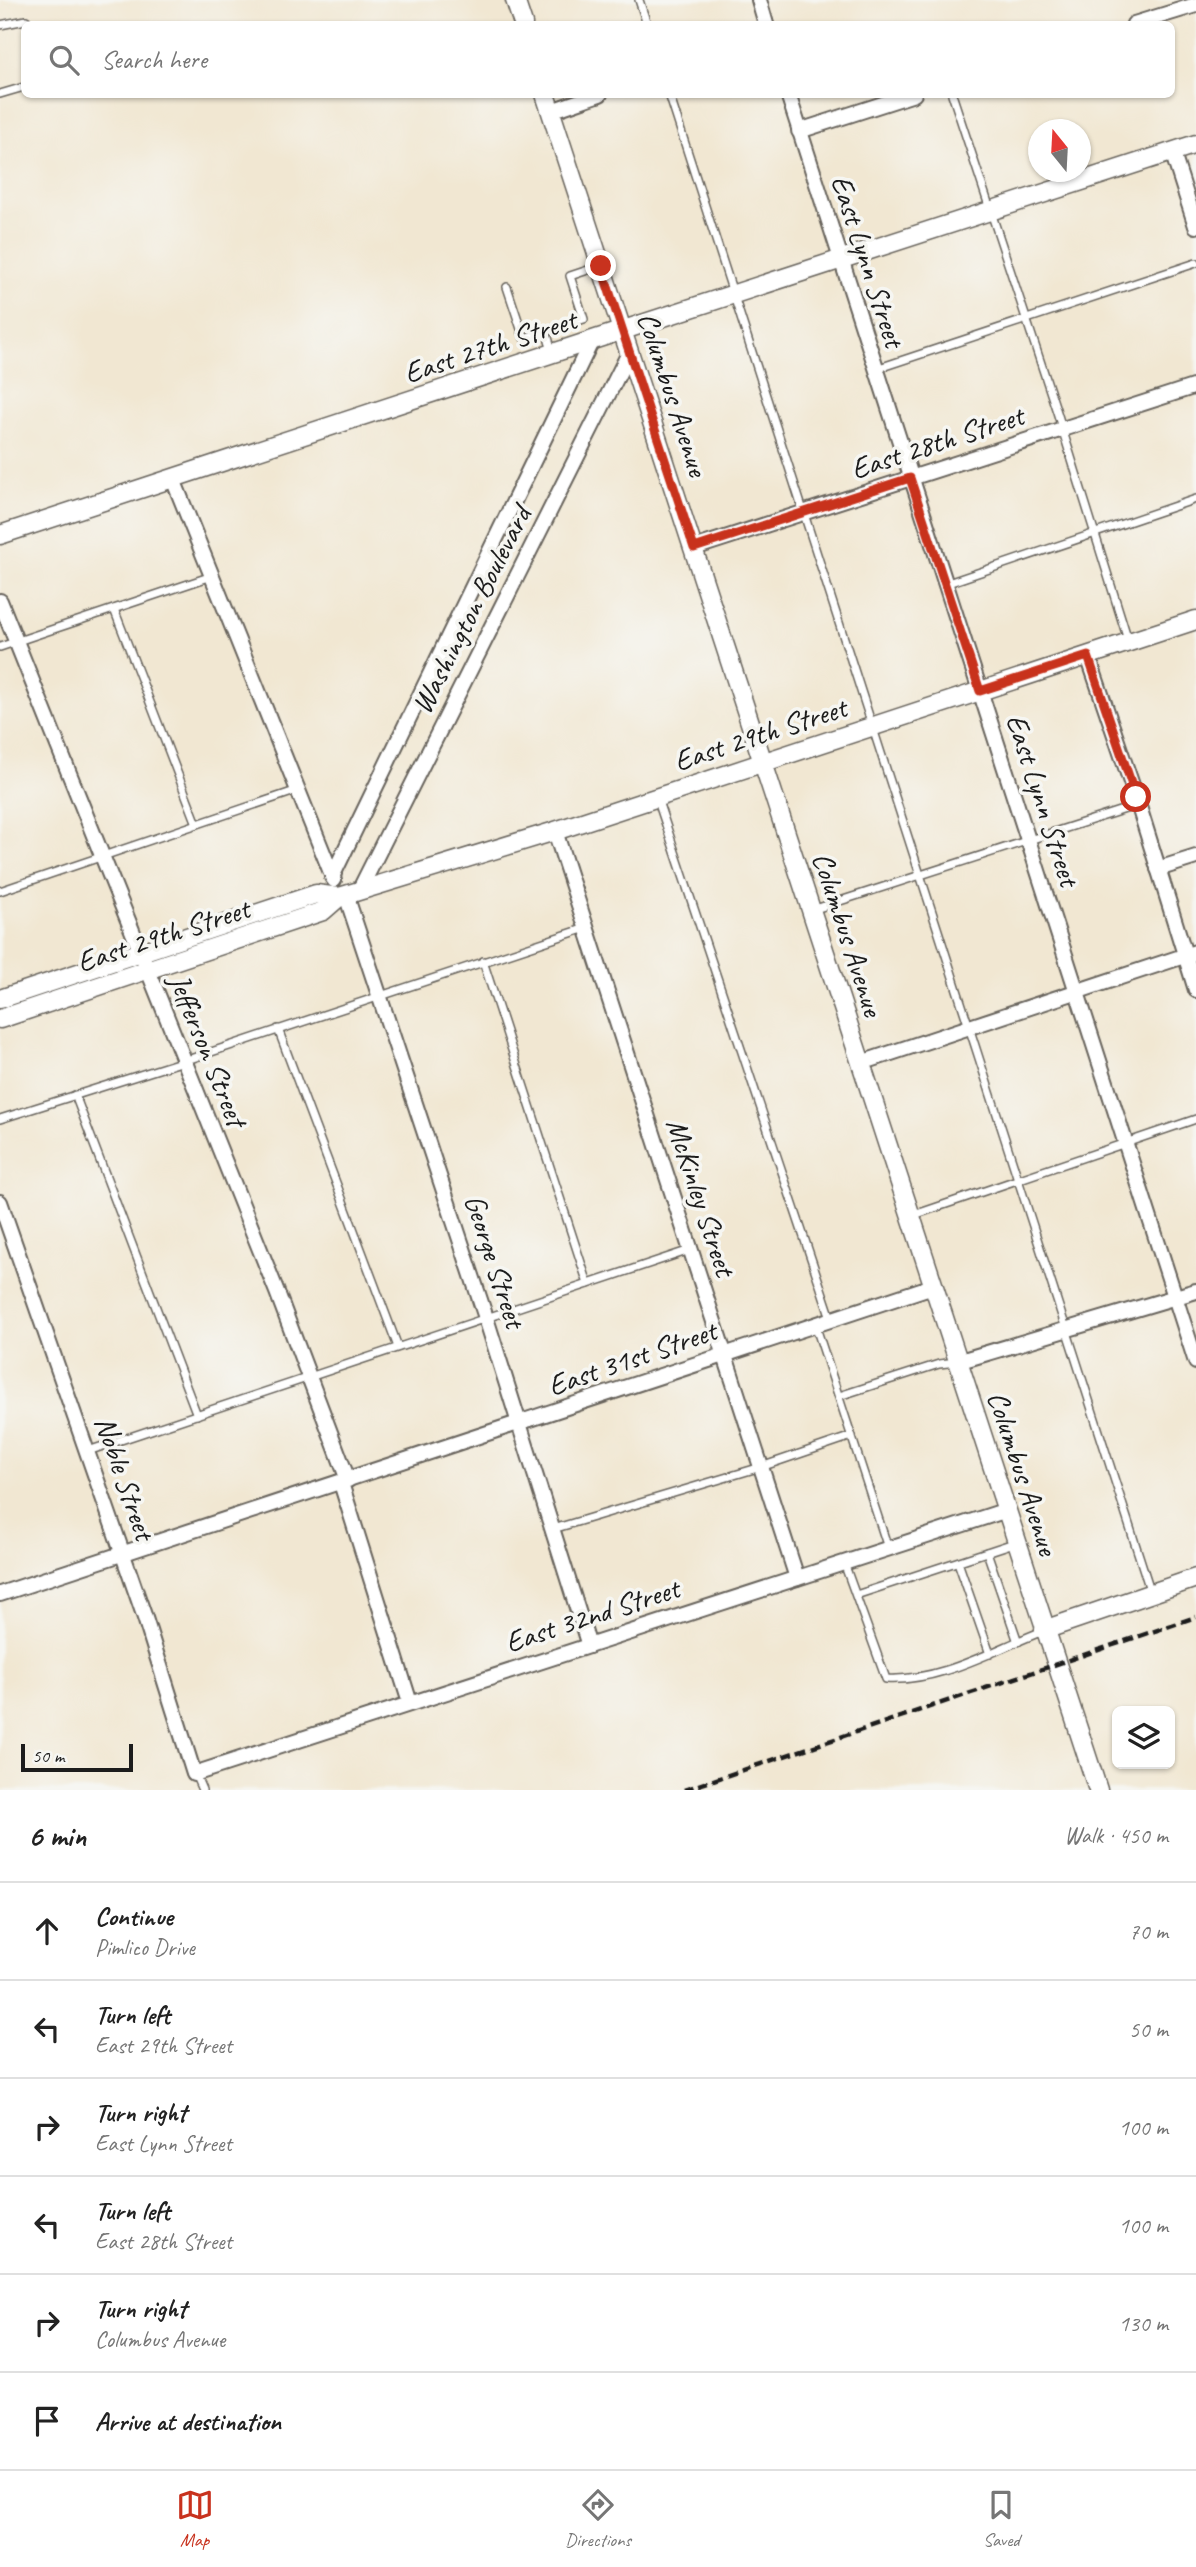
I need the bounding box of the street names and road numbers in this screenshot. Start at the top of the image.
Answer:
street label: East Lynn Street [822,170,915,355]
street label: East 27th Street [399,299,584,392]
street label: Columbus Avenue [629,307,718,483]
street label: East 28th Street [846,395,1031,488]
street label: Washington Boulevard [402,496,541,720]
street label: East 29th Street [669,687,854,780]
street label: East Lynn Street [997,709,1090,894]
street label: Columbus Avenue [804,847,893,1023]
street label: East 29th Street [72,888,257,981]
street label: Jefferson Street [159,966,257,1136]
street label: McKinley Street [658,1114,745,1283]
street label: George Street [456,1189,535,1335]
street label: East 31st Street [543,1310,724,1405]
street label: Columbus Avenue [979,1386,1068,1562]
street label: Noble Street [86,1411,165,1548]
street label: East 32nd Street [500,1568,687,1661]

